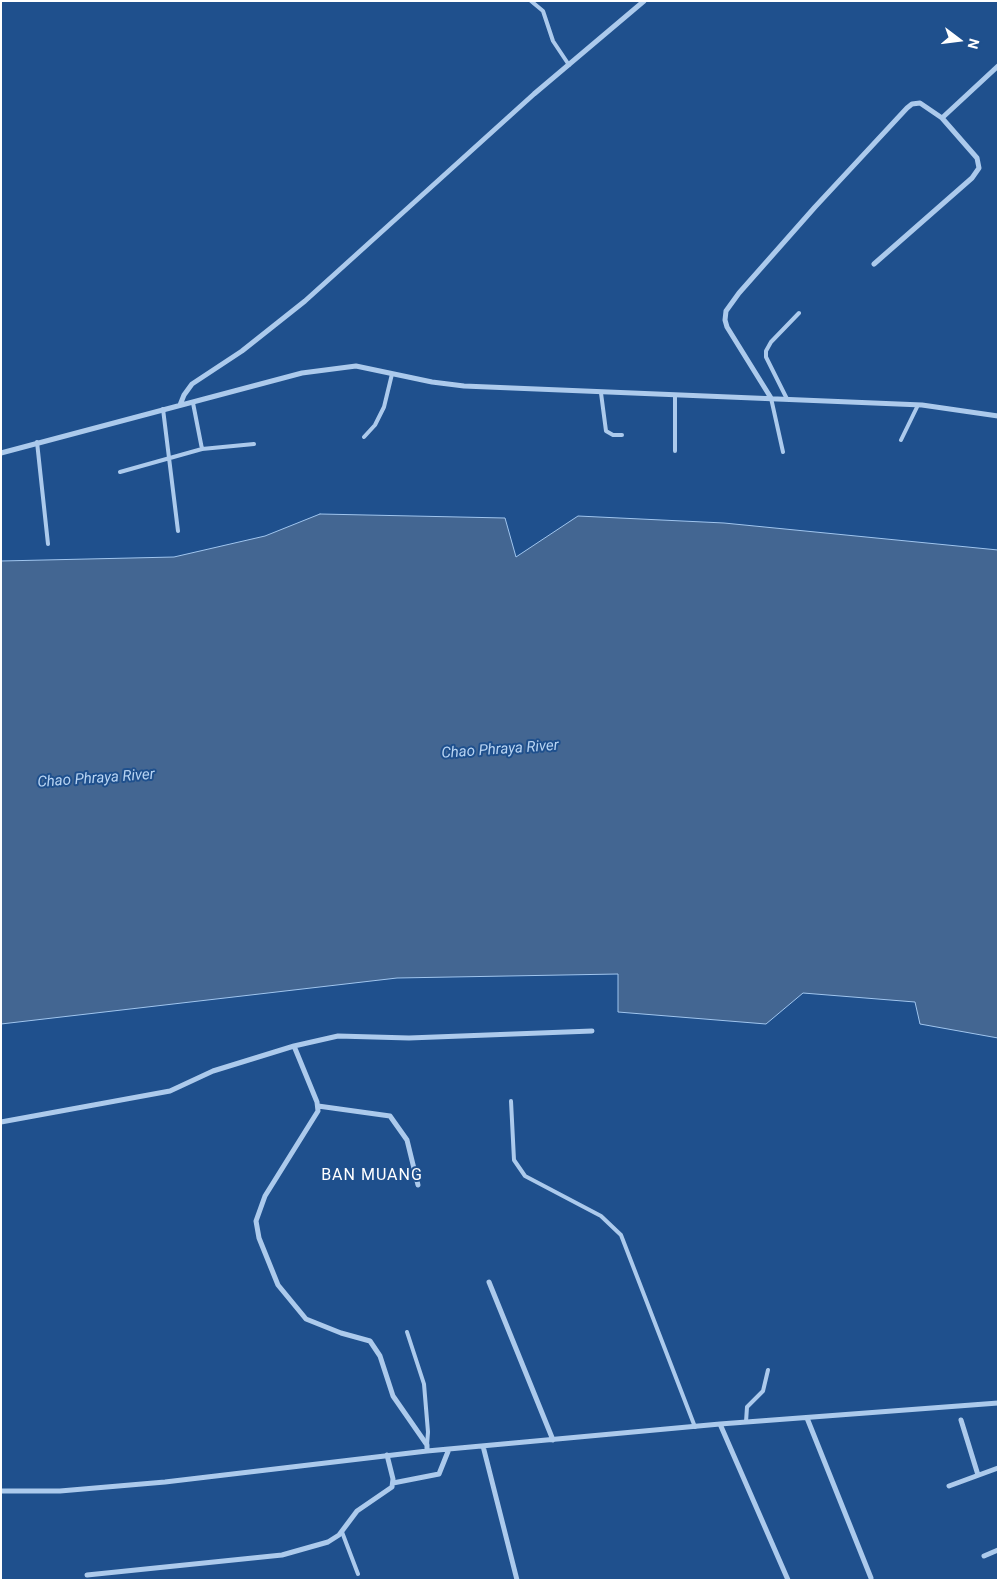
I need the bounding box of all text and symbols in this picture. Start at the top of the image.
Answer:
north arrow [934,15,984,65]
text: N [964,37,982,51]
water label: Chao Phraya River [441,737,559,763]
water label: Chao Phraya River [37,766,155,792]
district label: BAN MUANG [320,1166,424,1186]

